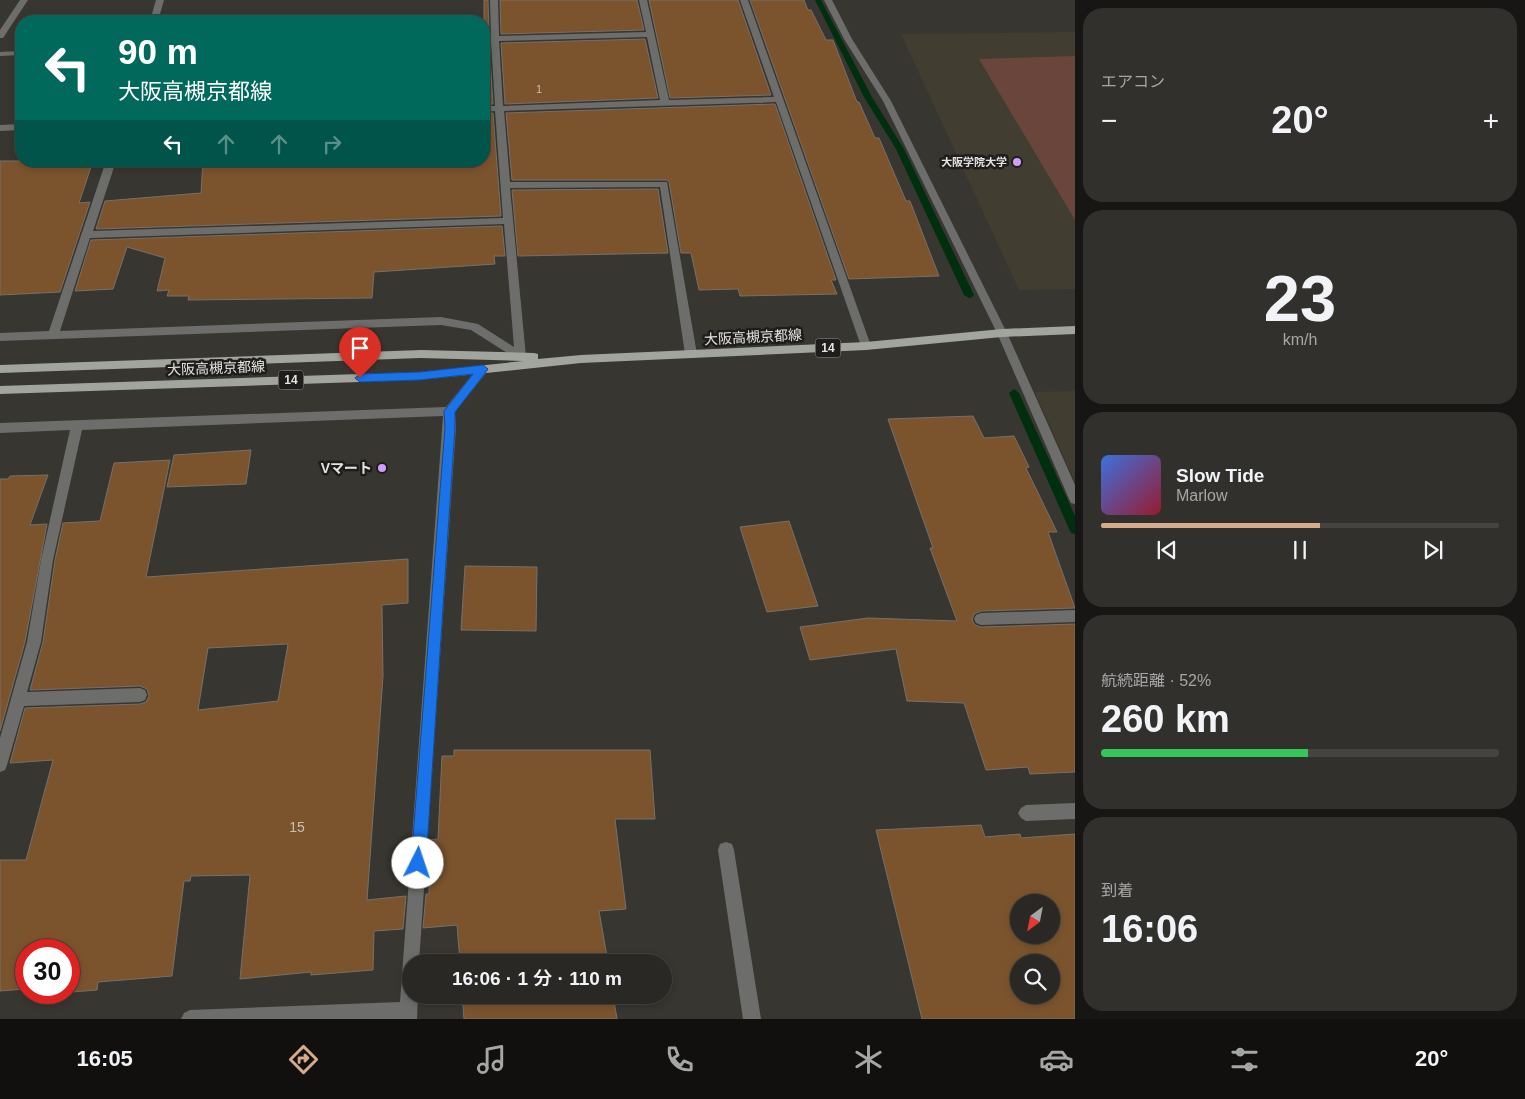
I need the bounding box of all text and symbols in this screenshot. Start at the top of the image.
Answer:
text: 90 m [118,32,198,71]
icon: left [35,35,100,100]
text: エアコン [1101,73,1165,90]
text: 大阪高槻京都線 [118,79,272,104]
house number: 1 [536,83,542,95]
text: 20° [1271,99,1329,141]
text: − [1101,105,1117,136]
text: + [1483,105,1499,136]
icon: left [159,130,187,158]
icon: ahead [212,130,240,158]
icon: ahead [265,130,293,158]
icon: right [318,130,346,158]
place label: 大阪学院大学 [941,156,1007,168]
marker: 大阪学院大学 [1011,156,1023,168]
text: 23 [1264,262,1336,335]
street label: 大阪高槻京都線 [704,326,802,348]
pin [339,327,381,378]
text: km/h [1283,331,1317,348]
icon: arrive [346,334,374,362]
road number: 14 [816,338,840,358]
street label: 大阪高槻京都線 [167,358,265,378]
road number: 14 [278,370,304,390]
place label: Vマート [321,460,372,476]
marker: Vマート [376,462,388,474]
text: Slow Tide [1176,465,1264,486]
text: Marlow [1176,487,1228,504]
icon: previous [1153,536,1181,564]
icon: pause [1286,536,1314,564]
icon: next [1419,536,1447,564]
text: 航続距離 · 52% [1101,672,1211,689]
text: 260 km [1101,698,1230,740]
house number: 15 [289,819,305,835]
position arrow [391,836,443,888]
text: 到着 [1101,882,1133,899]
north arrow [1010,894,1060,944]
map controls [1010,894,1060,1004]
text: 16:06 [1101,908,1198,950]
speed limit sign: 30 [15,939,80,1004]
button: search [1010,954,1060,1004]
text: 16:06 · 1 分 · 110 m [452,968,622,989]
icon: directions [286,1042,321,1077]
icon: music [474,1042,509,1077]
icon: phone [662,1042,697,1077]
icon: climate [851,1042,886,1077]
icon: car [1039,1042,1074,1077]
icon: filters [1227,1042,1262,1077]
text: 16:05 [77,1046,133,1071]
text: 20° [1415,1046,1448,1071]

